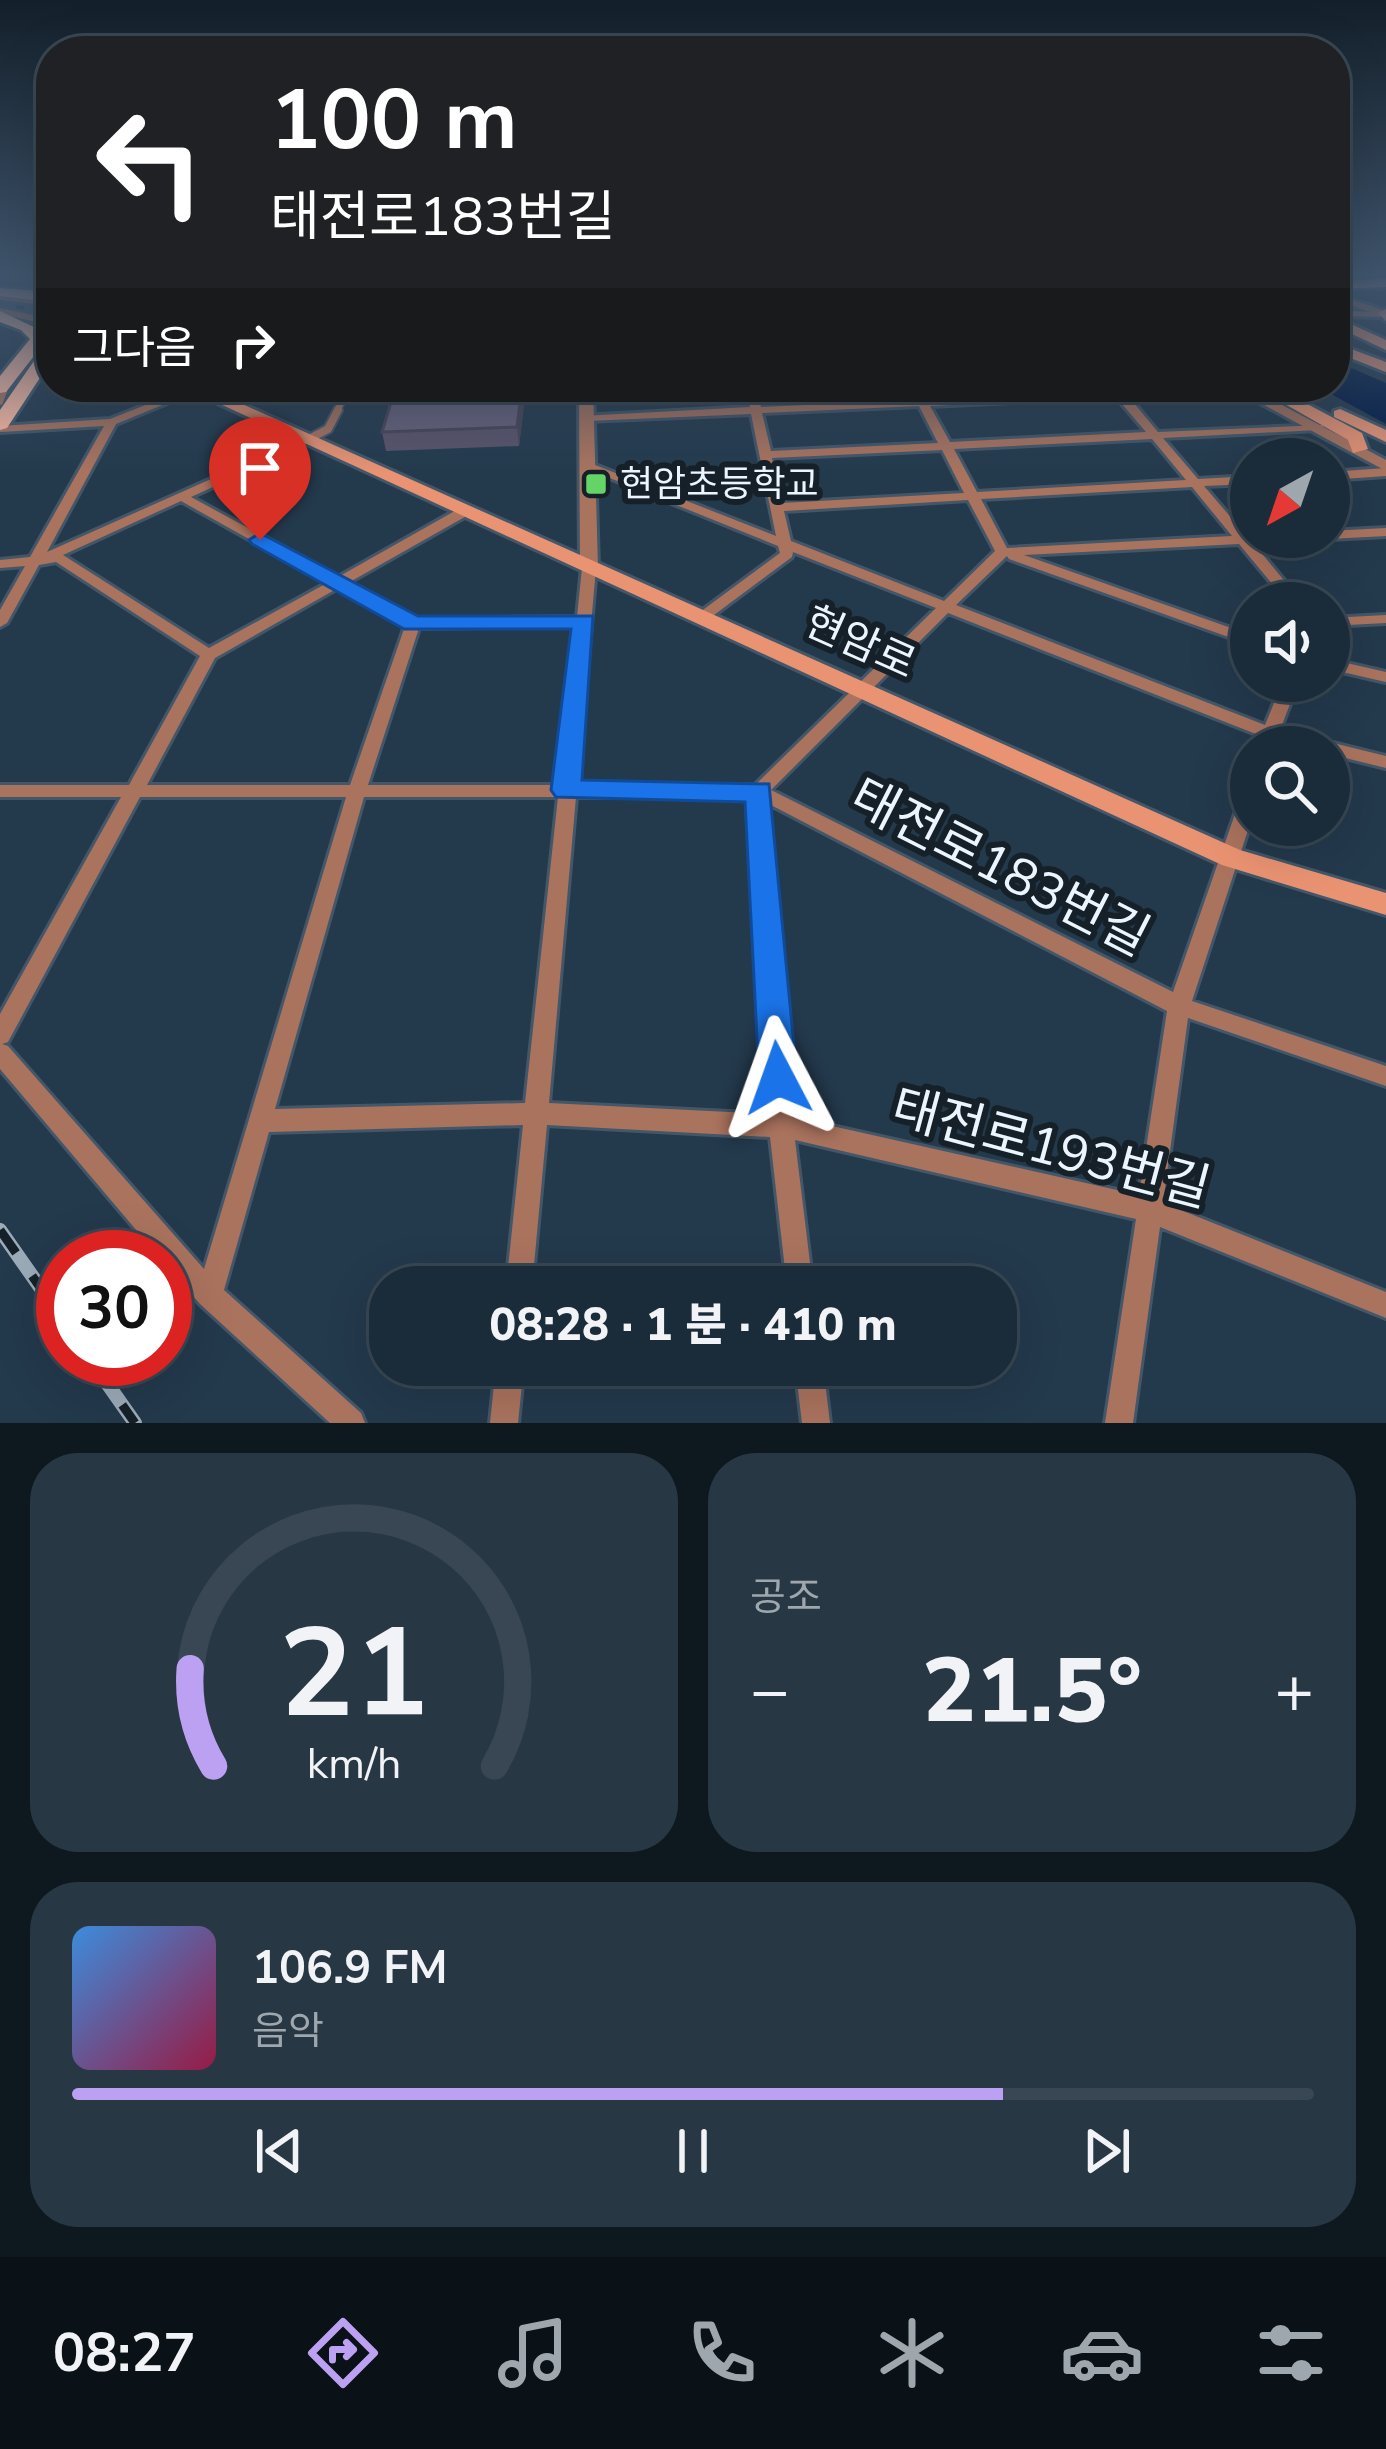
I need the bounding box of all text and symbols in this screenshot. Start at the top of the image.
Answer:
text: 100 m [270,63,518,178]
icon: left [72,84,228,240]
text: 태전로183번길 [270,180,616,254]
icon: right [220,312,286,378]
text: 그다음 [72,318,196,379]
pin [209,417,311,540]
icon: arrive [227,435,293,501]
north arrow [1230,438,1350,558]
map controls [1230,438,1350,846]
place label: 현암초등학교 [620,460,819,509]
marker: 현암초등학교 [583,471,609,497]
button: sound [1230,582,1350,702]
street label: 현암로 [795,593,925,693]
button: search [1230,726,1350,846]
street label: 태전로183번길 [839,762,1161,972]
position arrow [715,1015,841,1141]
street label: 태전로193번길 [884,1072,1218,1224]
speed limit sign: 30 [36,1230,192,1386]
text: 08:28 · 1 분 · 410 m [489,1295,897,1356]
text: 공조 [750,1571,822,1624]
text: 21 [279,1589,429,1759]
text: 21.5° [922,1630,1142,1753]
text: − [750,1646,790,1736]
text: + [1274,1646,1314,1736]
text: km/h [307,1734,401,1792]
text: 106.9 FM [252,1938,448,1999]
text: 음악 [252,2005,324,2058]
icon: previous [246,2118,312,2184]
icon: pause [660,2118,726,2184]
icon: next [1074,2118,1140,2184]
icon: directions [301,2311,385,2395]
icon: music [491,2311,575,2395]
icon: phone [680,2311,764,2395]
icon: climate [870,2311,954,2395]
icon: car [1060,2311,1144,2395]
icon: filters [1249,2311,1333,2395]
text: 08:27 [53,2316,196,2390]

